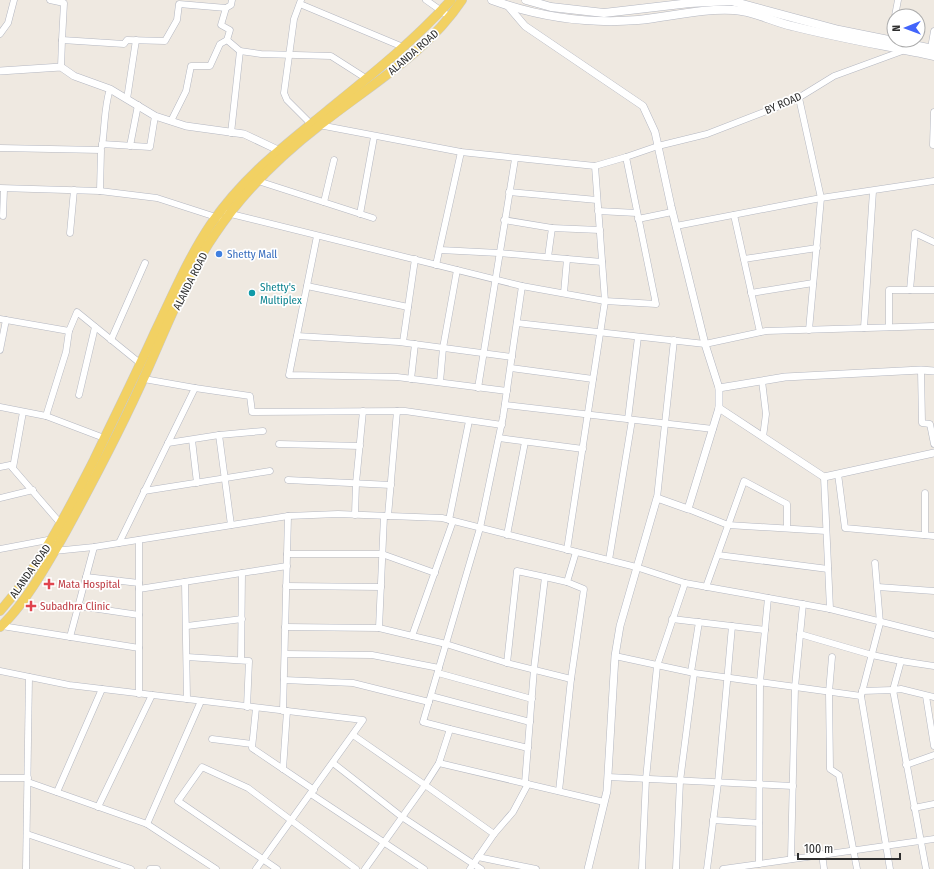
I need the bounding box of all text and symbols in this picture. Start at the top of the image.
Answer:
north arrow [886,8,926,48]
text: N [890,25,903,32]
street label: ALANDA ROAD [385,27,441,78]
street label: BY ROAD [763,90,804,117]
place label: Shetty Mall [227,248,277,261]
marker: Shetty Mall [214,249,224,259]
street label: ALANDA ROAD [170,250,210,312]
place label: Shetty's Multiplex [260,281,302,307]
marker: Shetty's Multiplex [247,288,257,298]
street label: ALANDA ROAD [7,542,54,601]
marker: Mata Hospital [43,578,55,590]
place label: Mata Hospital [58,578,120,591]
marker: Subadhra Clinic [25,600,37,612]
place label: Subadhra Clinic [40,600,110,613]
scale bar [798,835,900,861]
text: 100 m [804,842,833,856]

